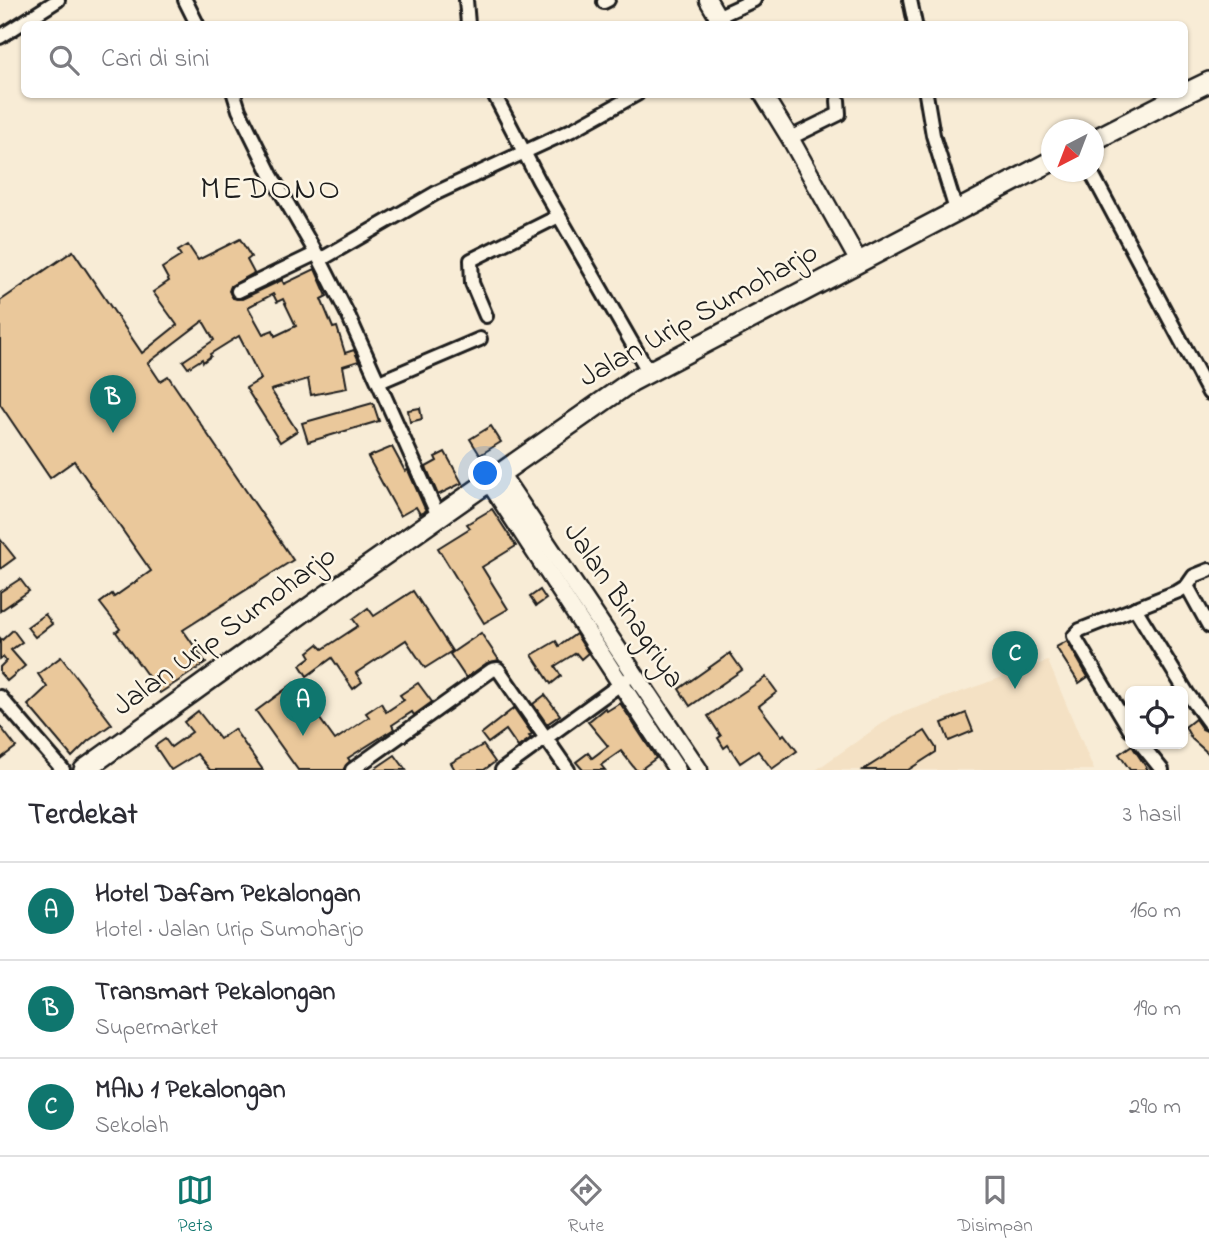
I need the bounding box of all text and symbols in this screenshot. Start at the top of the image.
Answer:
search box [21,21,1188,98]
icon: search [45,41,83,79]
text: Cari di sini [101,41,210,79]
north arrow [1041,119,1104,182]
district label: MEDONO [200,166,342,214]
street label: Jalan Urip Sumoharjo [571,232,827,400]
pin: B [90,375,136,433]
your location [468,456,502,490]
street label: Jalan Binagriya [551,514,695,698]
street label: Jalan Urip Sumoharjo [104,536,346,728]
pin: C [992,631,1038,689]
pin: A [280,678,326,736]
map controls [1125,686,1188,749]
button: locate [1125,686,1188,749]
text: Terdekat [28,794,138,838]
text: 3 hasil [1123,799,1181,832]
text: Hotel Dafam Pekalongan [95,876,361,914]
text: A [44,895,58,928]
text: 160 m [1130,895,1181,928]
text: Hotel · Jalan Urip Sumoharjo [95,914,364,947]
text: Transmart Pekalongan [95,974,335,1012]
text: B [43,993,59,1026]
text: 190 m [1133,993,1181,1026]
text: Supermarket [95,1012,218,1045]
text: MAN 1 Pekalongan [95,1072,285,1110]
text: C [45,1091,57,1124]
text: 290 m [1129,1091,1181,1124]
text: Sekolah [95,1110,169,1143]
tab: Peta [176,1171,214,1240]
tab: Rute [567,1171,605,1240]
tab: Disimpan [958,1171,1033,1240]

